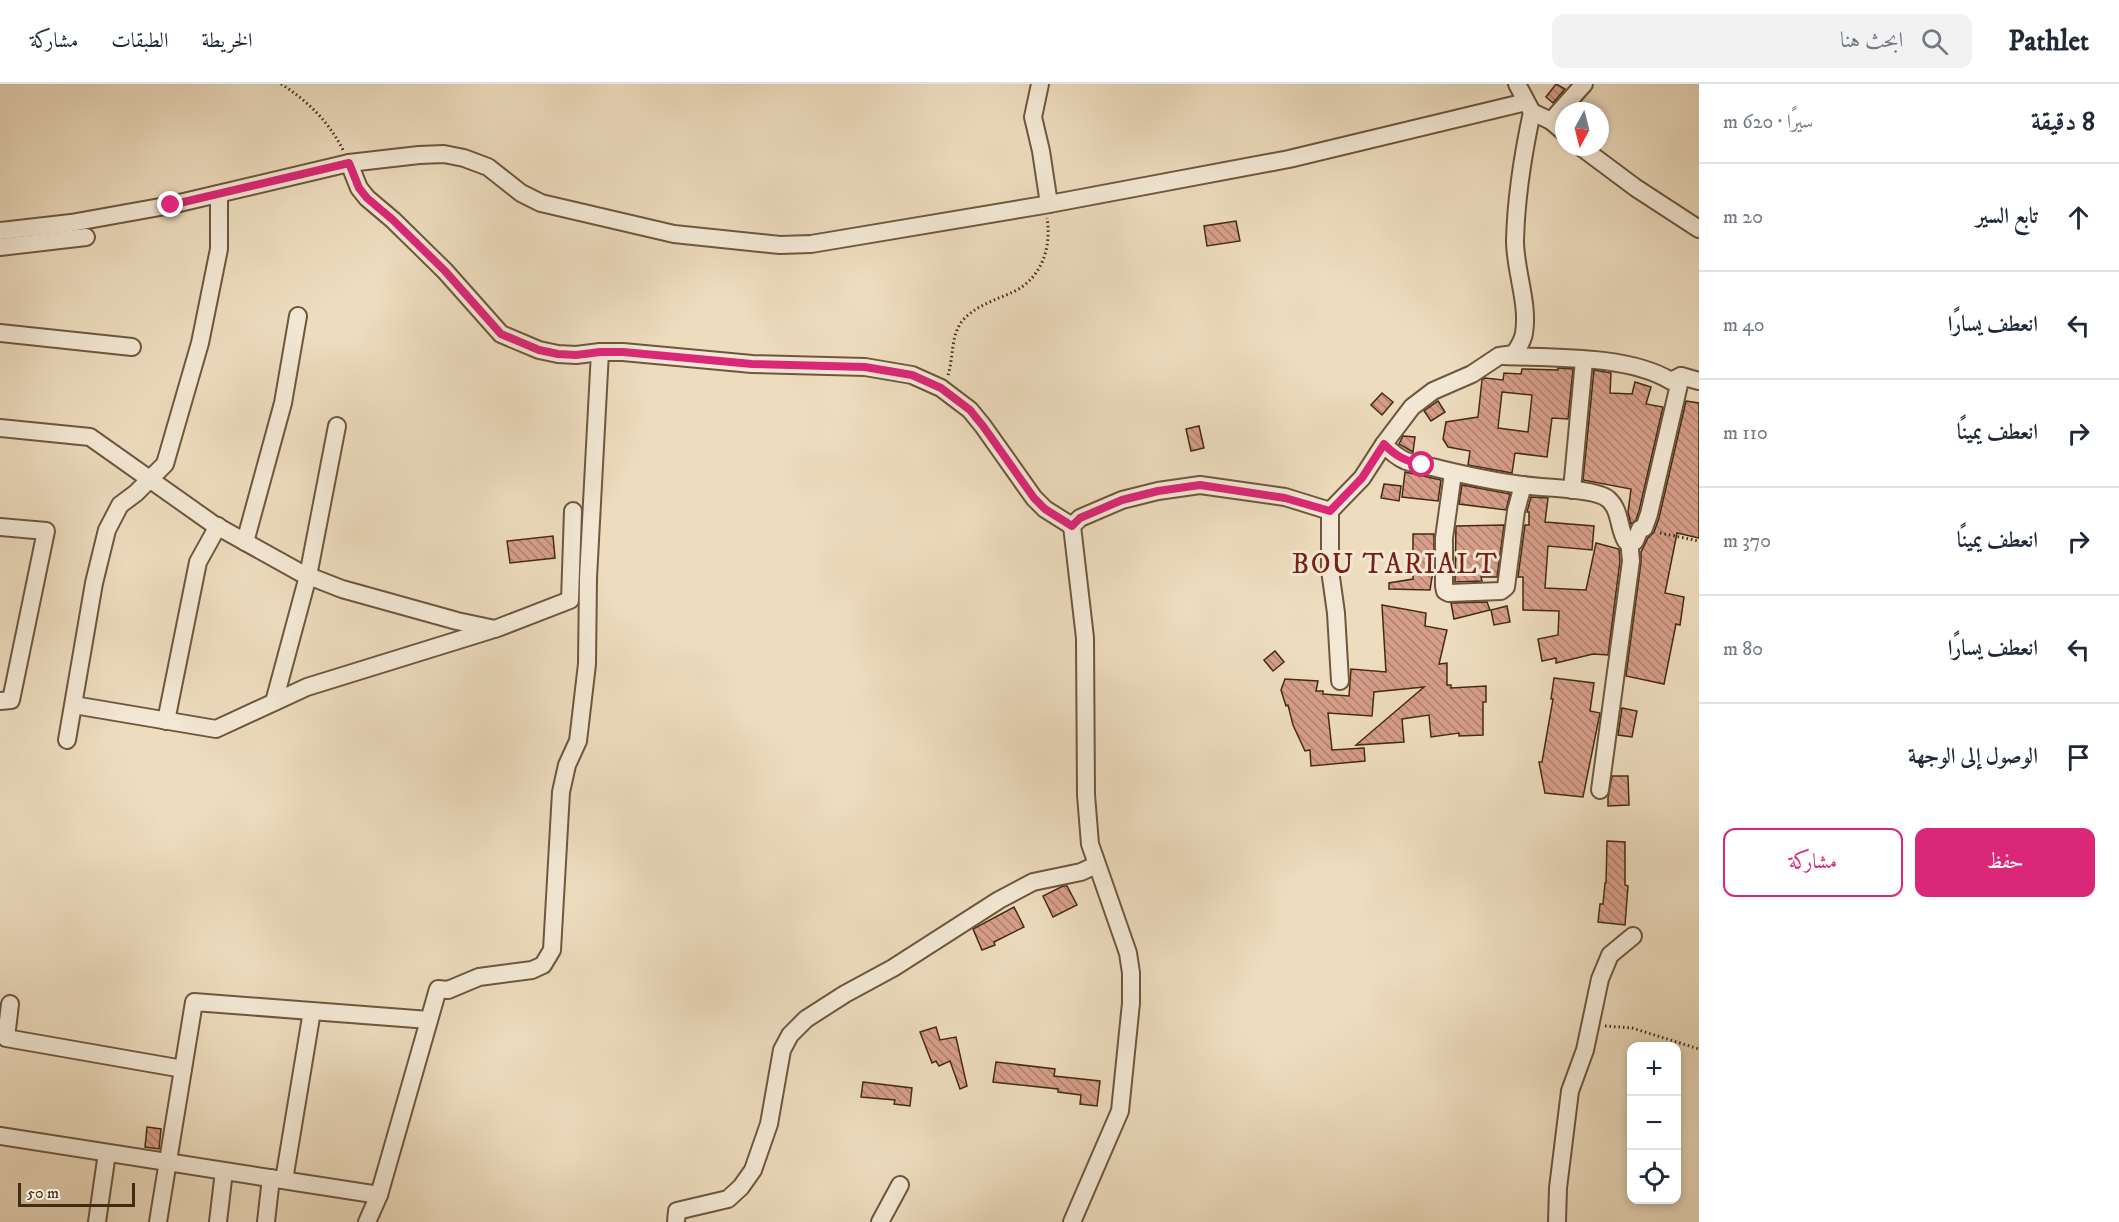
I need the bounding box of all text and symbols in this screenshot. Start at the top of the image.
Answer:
search box [1552,14,1972,68]
text: Pathlet [2008,24,2089,59]
icon: search [1918,25,1951,58]
text: ابحث هنا [1840,27,1903,54]
text: مشاركة [30,28,78,54]
text: الطبقات [111,28,168,54]
text: الخريطة [201,28,253,54]
north arrow [1555,102,1609,156]
text: 8 دقيقة [2031,106,2095,139]
text: سيرًا · 620 m [1723,110,1813,135]
route end [157,191,183,217]
icon: ahead [2062,201,2095,234]
text: تابع السير [1976,203,2038,230]
text: 20 m [1723,205,1763,230]
icon: left [2062,309,2095,342]
text: انعطف يسارًا [1948,311,2038,338]
text: 40 m [1723,313,1765,338]
icon: right [2062,417,2095,450]
text: انعطف يمينًا [1957,419,2038,446]
text: 110 m [1723,421,1768,446]
route start [1408,451,1434,477]
icon: right [2062,525,2095,558]
text: انعطف يمينًا [1957,527,2038,554]
text: 370 m [1723,529,1771,554]
district label: BOU TARIALT [1291,547,1499,582]
icon: left [2062,633,2095,666]
text: انعطف يسارًا [1948,635,2038,662]
text: 80 m [1723,637,1763,662]
icon: arrive [2062,741,2095,774]
text: الوصول إلى الوجهة [1908,743,2038,770]
button: مشاركة [1723,828,1903,897]
button: حفظ [1915,828,2095,897]
map controls [1627,1042,1681,1204]
button: + [1627,1042,1681,1096]
button: − [1627,1096,1681,1150]
button: locate [1627,1150,1681,1204]
scale bar [18,1180,135,1208]
text: 50 m [27,1183,59,1203]

